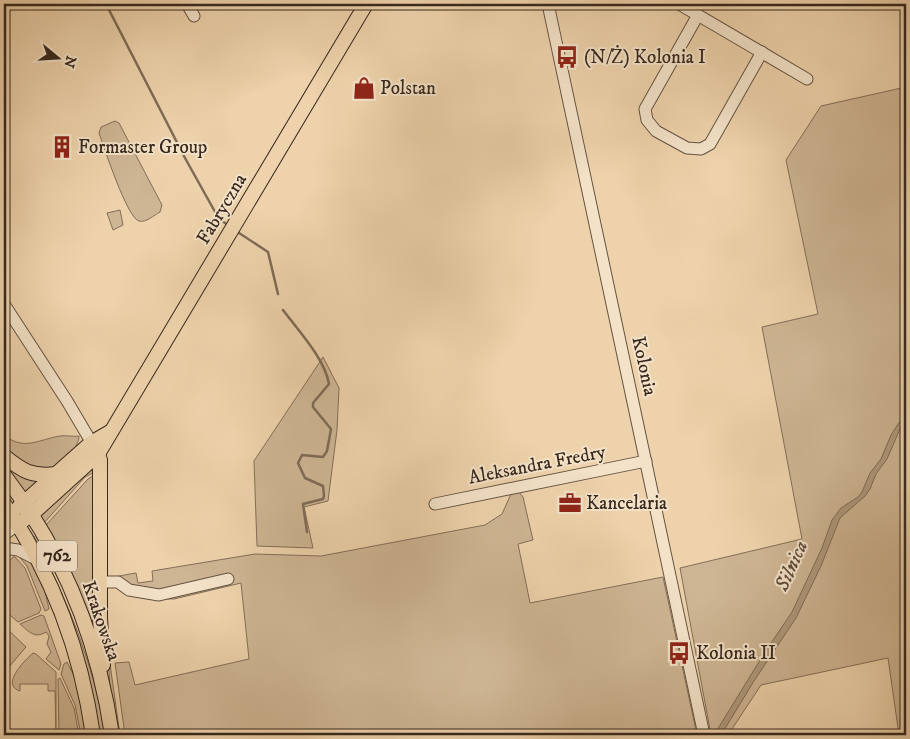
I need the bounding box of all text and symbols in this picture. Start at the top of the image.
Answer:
north arrow [32,32,82,82]
bus stop icon: (N/Ż) Kolonia I [554,44,580,70]
place label: (N/Ż) Kolonia I [584,45,706,69]
text: N [59,53,80,70]
shop icon: Polstan [351,75,377,101]
place label: Polstan [380,77,436,100]
building icon: Formaster Group [49,134,75,160]
place label: Formaster Group [78,136,207,159]
street label: Fabryczna [192,169,252,249]
street label: Kolonia [627,334,661,398]
street label: Aleksandra Fredry [466,440,608,490]
office icon: Kancelaria [557,490,583,516]
place label: Kancelaria [586,492,667,515]
water label: Silnica [770,537,814,596]
road number: 762 [37,540,77,572]
street label: Krakowska [77,578,125,664]
bus stop icon: Kolonia II [666,640,692,666]
place label: Kolonia II [696,642,776,665]

